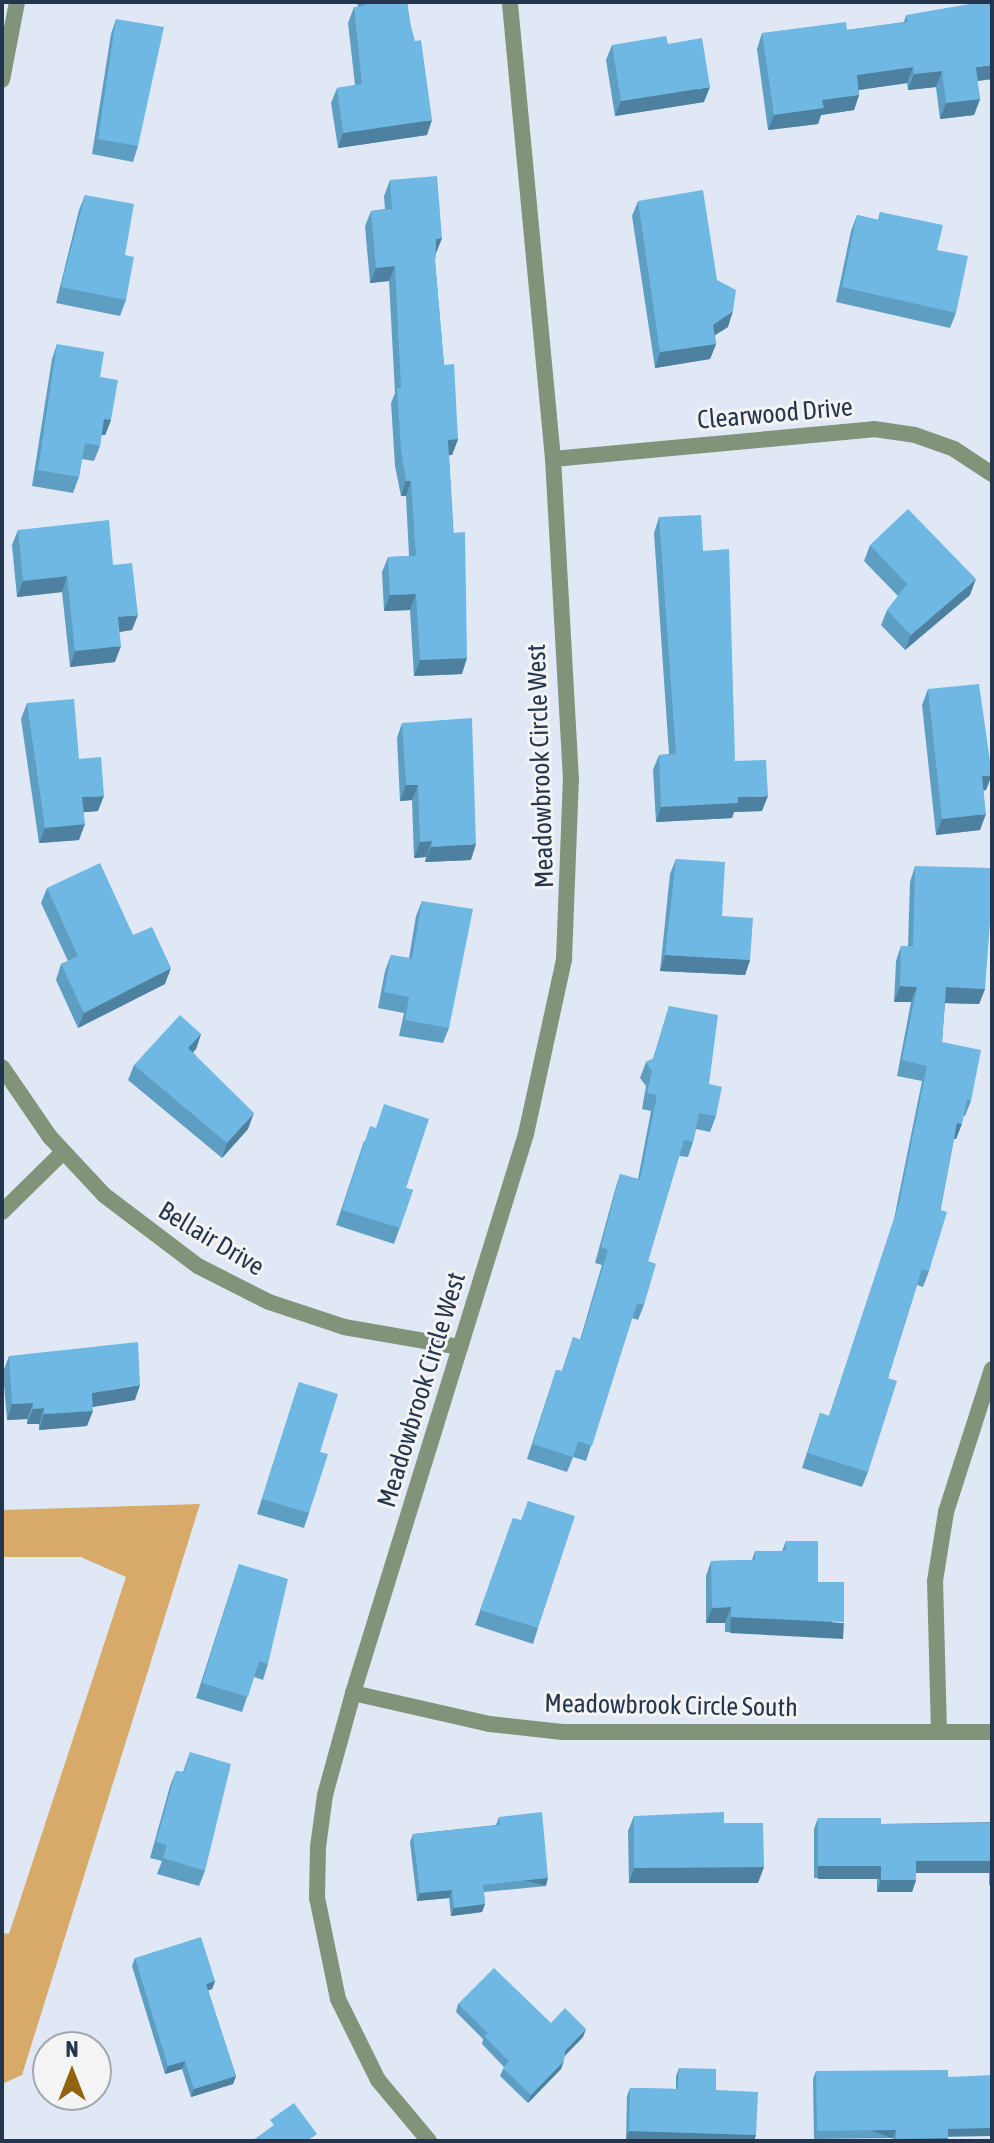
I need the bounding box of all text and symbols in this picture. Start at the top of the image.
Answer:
street label: Clearwood Drive [696,392,854,436]
street label: Meadowbrook Circle West [521,643,561,889]
street label: Bellair Drive [153,1195,269,1283]
street label: Meadowbrook Circle West [371,1269,473,1511]
street label: Meadowbrook Circle South [544,1688,798,1724]
north arrow [32,2031,112,2111]
text: N [66,2036,78,2062]

